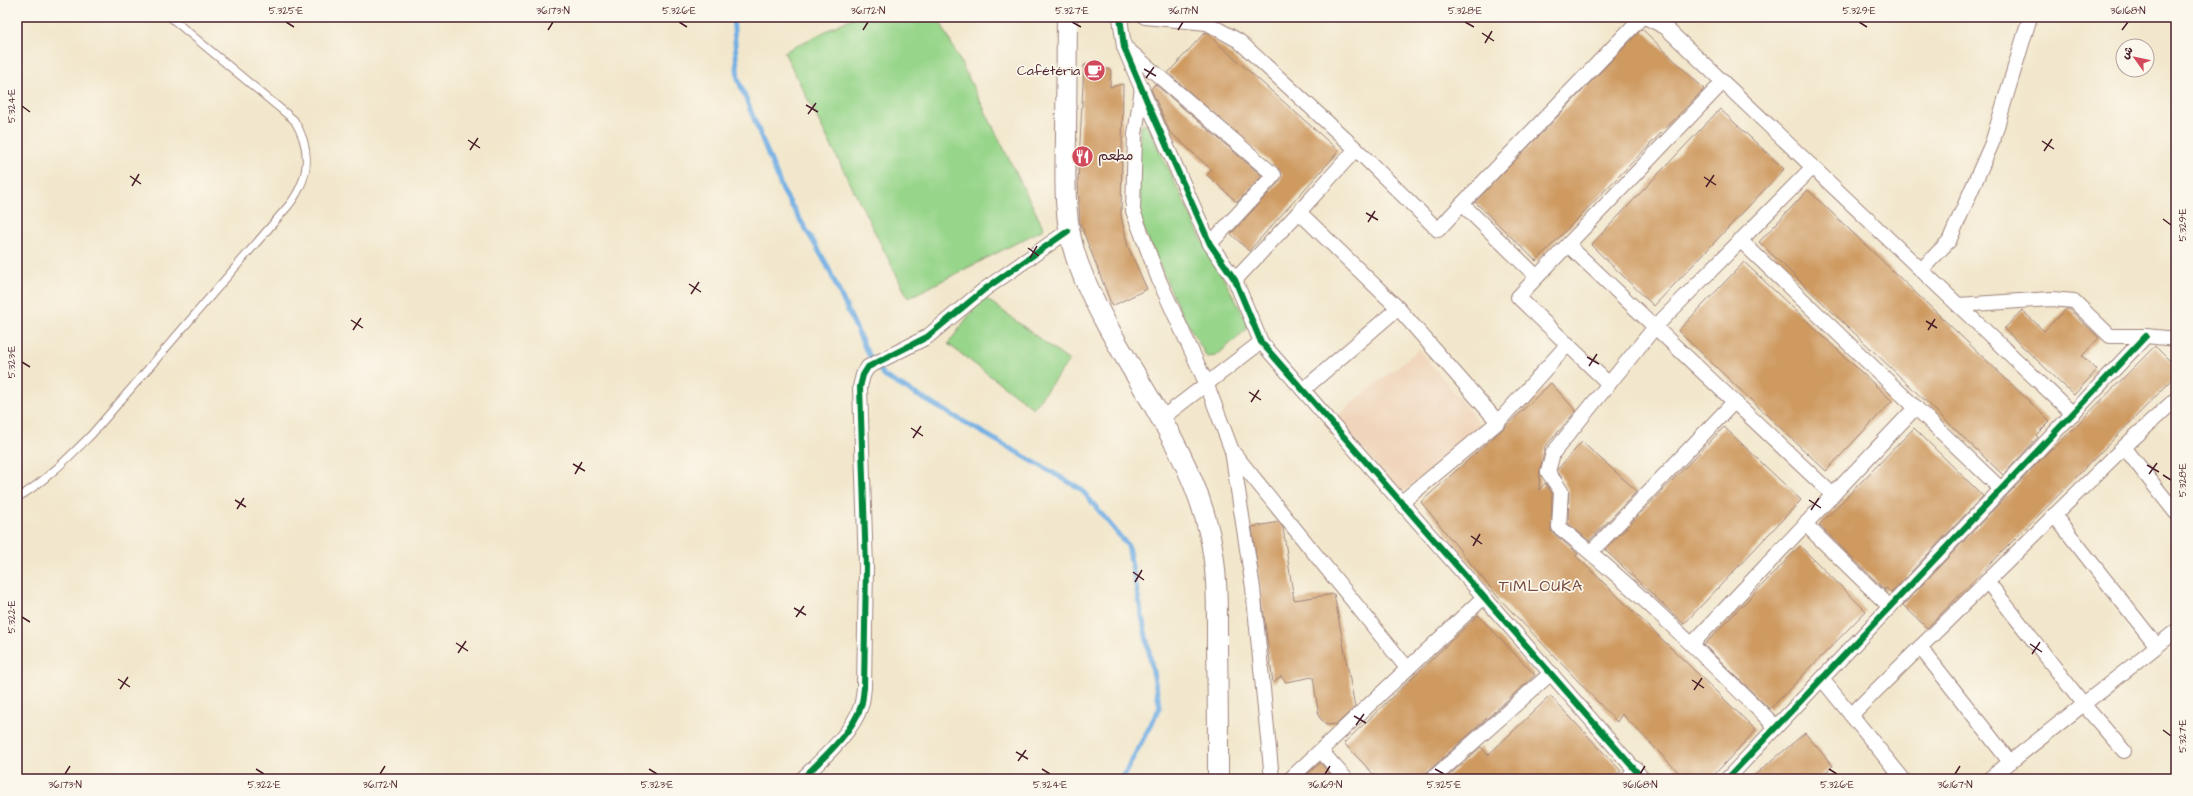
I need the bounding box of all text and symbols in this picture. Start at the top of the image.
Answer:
text: 5.325°E [269,4,303,18]
text: 36.173°N [536,4,570,18]
text: 5.326°E [662,4,696,18]
text: 36.172°N [851,4,885,18]
text: 5.327°E [1055,4,1089,18]
text: 36.171°N [1168,4,1198,18]
text: 5.328°E [1448,4,1482,18]
text: 5.329°E [1842,4,1876,18]
text: 36.168°N [2110,4,2146,18]
north arrow [2115,38,2155,78]
text: ش [2117,44,2137,62]
cafe icon: Cafétéria [1082,58,1108,84]
place label: Cafétéria [1017,61,1080,81]
text: 5.324°E [5,89,19,123]
restaurant icon: مطعم [1070,143,1096,169]
place label: مطعم [1098,146,1133,166]
text: 5.329°E [2176,208,2190,242]
text: 5.323°E [5,346,19,378]
text: 5.328°E [2176,463,2190,497]
district label: TIMLOUKA [1499,575,1583,597]
text: 5.322°E [5,600,19,634]
text: 5.327°E [2176,719,2190,753]
text: 36.173°N [48,778,82,792]
text: 5.322°E [247,778,281,792]
text: 36.172°N [363,778,397,792]
text: 5.323°E [641,778,673,792]
text: 5.324°E [1033,778,1067,792]
text: 36.169°N [1308,778,1342,792]
text: 5.325°E [1427,778,1461,792]
text: 36.168°N [1622,778,1658,792]
text: 5.326°E [1820,778,1854,792]
text: 36.167°N [1938,778,1972,792]

